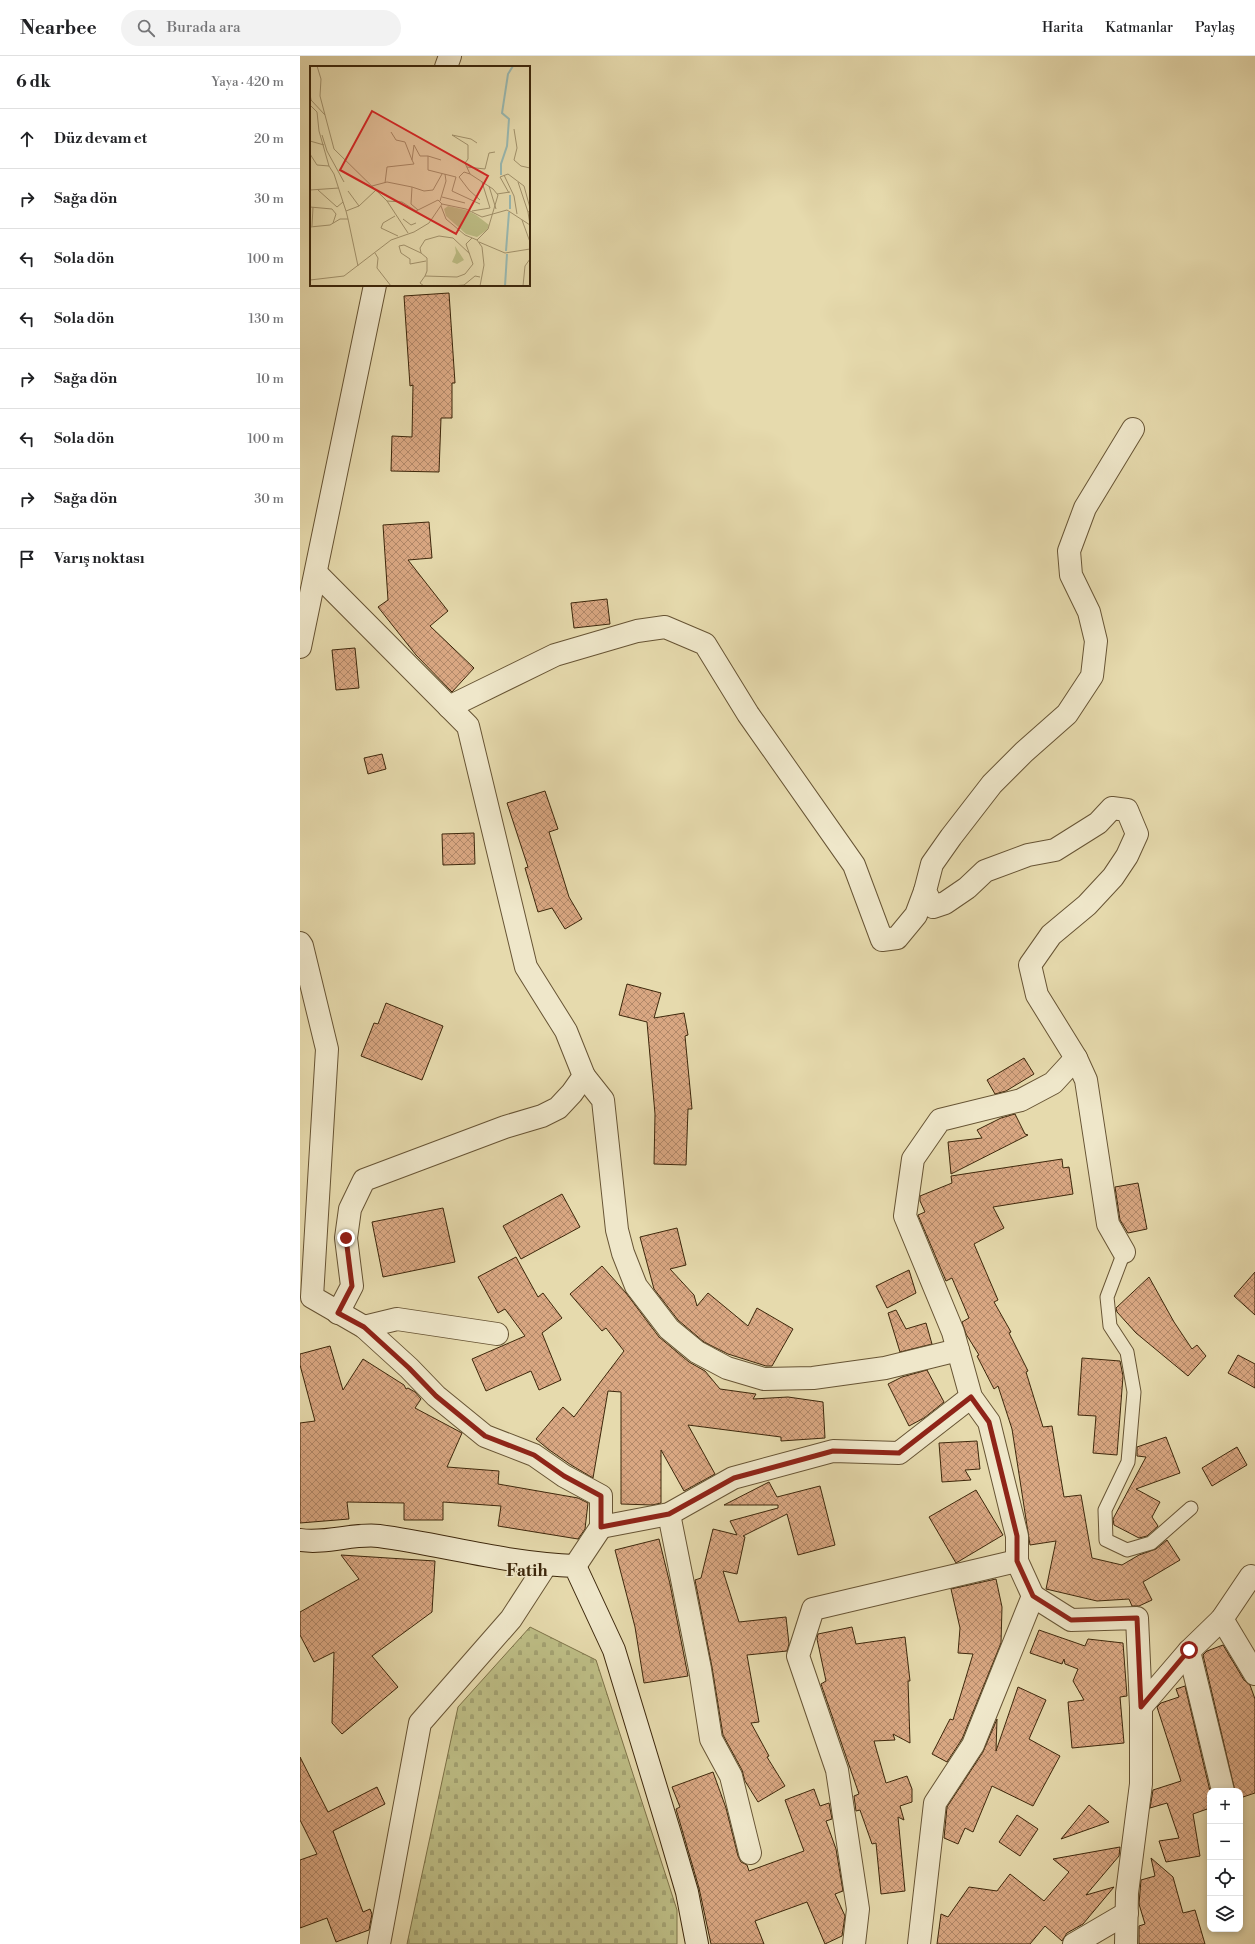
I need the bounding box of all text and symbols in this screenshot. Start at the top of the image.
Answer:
search box [121,10,401,46]
text: Nearbee [20,16,97,40]
icon: search [135,17,157,39]
text: Burada ara [167,18,241,37]
text: Harita [1042,19,1083,37]
text: Katmanlar [1105,19,1173,37]
text: Paylaş [1195,19,1235,37]
inset map [310,66,530,286]
text: 6 dk [16,71,51,93]
text: Yaya · 420 m [211,74,284,90]
icon: ahead [16,128,38,150]
text: Düz devam et [54,129,147,148]
text: 20 m [254,131,284,147]
icon: right [16,188,38,210]
text: Sağa dön [54,189,117,208]
text: 30 m [254,191,284,207]
icon: left [16,248,38,270]
text: Sola dön [54,249,114,268]
text: 100 m [248,251,284,267]
icon: left [16,308,38,330]
text: Sola dön [54,309,114,328]
text: 130 m [249,311,284,327]
icon: right [16,368,38,390]
text: Sağa dön [54,369,117,388]
text: 10 m [256,371,284,387]
icon: left [16,428,38,450]
text: Sola dön [54,429,114,448]
text: 100 m [248,431,284,447]
icon: right [16,488,38,510]
text: Sağa dön [54,489,117,508]
text: 30 m [254,491,284,507]
icon: arrive [16,548,38,570]
text: Varış noktası [54,549,145,568]
route end [337,1229,355,1247]
district label: Fatih [506,1560,548,1582]
route start [1180,1641,1198,1659]
map controls [1207,1788,1243,1932]
button: + [1207,1788,1243,1824]
button: − [1207,1824,1243,1860]
button: locate [1207,1860,1243,1896]
button: layers [1207,1896,1243,1932]

